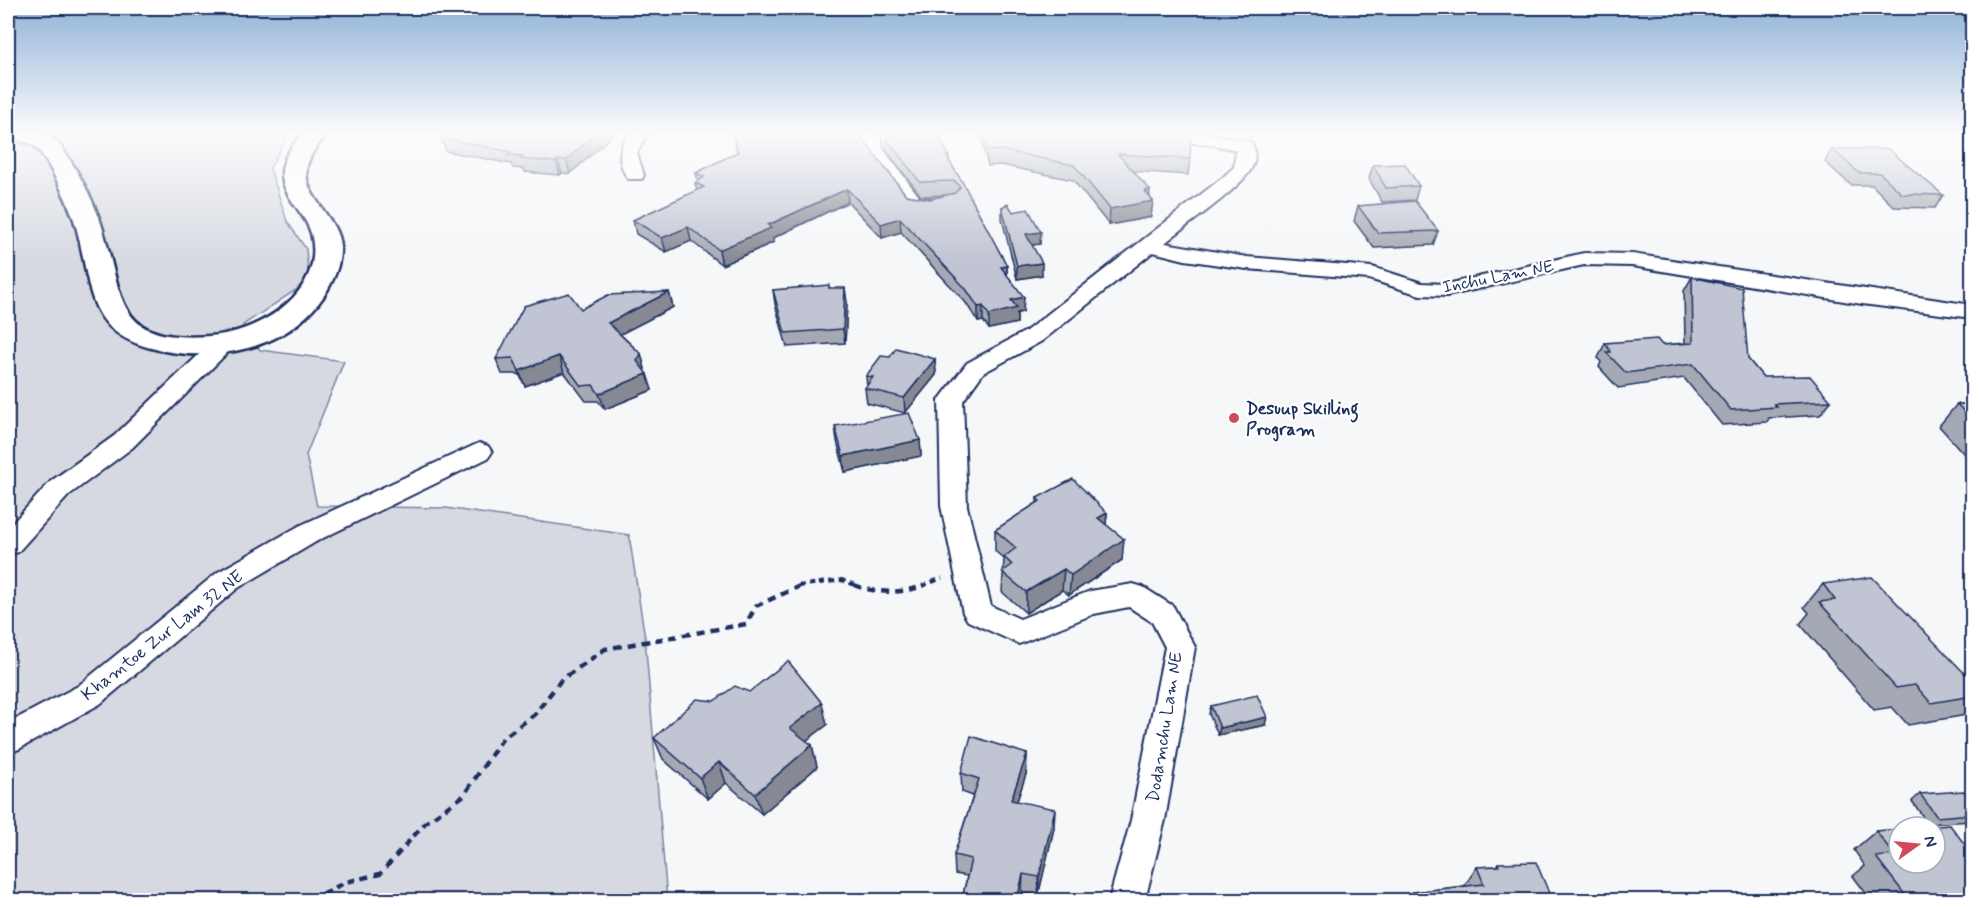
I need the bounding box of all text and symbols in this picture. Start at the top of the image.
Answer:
street label: Inchu Lam NE [1440,254,1556,300]
place label: Desuup Skilling Program [1246,397,1359,442]
marker: Desuup Skilling Program [1227,411,1241,425]
street label: Khamtoe Zur Lam 32 NE [77,565,249,707]
street label: Dodamchu Lam NE [1141,650,1189,804]
north arrow [1887,815,1947,875]
text: N [1919,834,1942,849]

